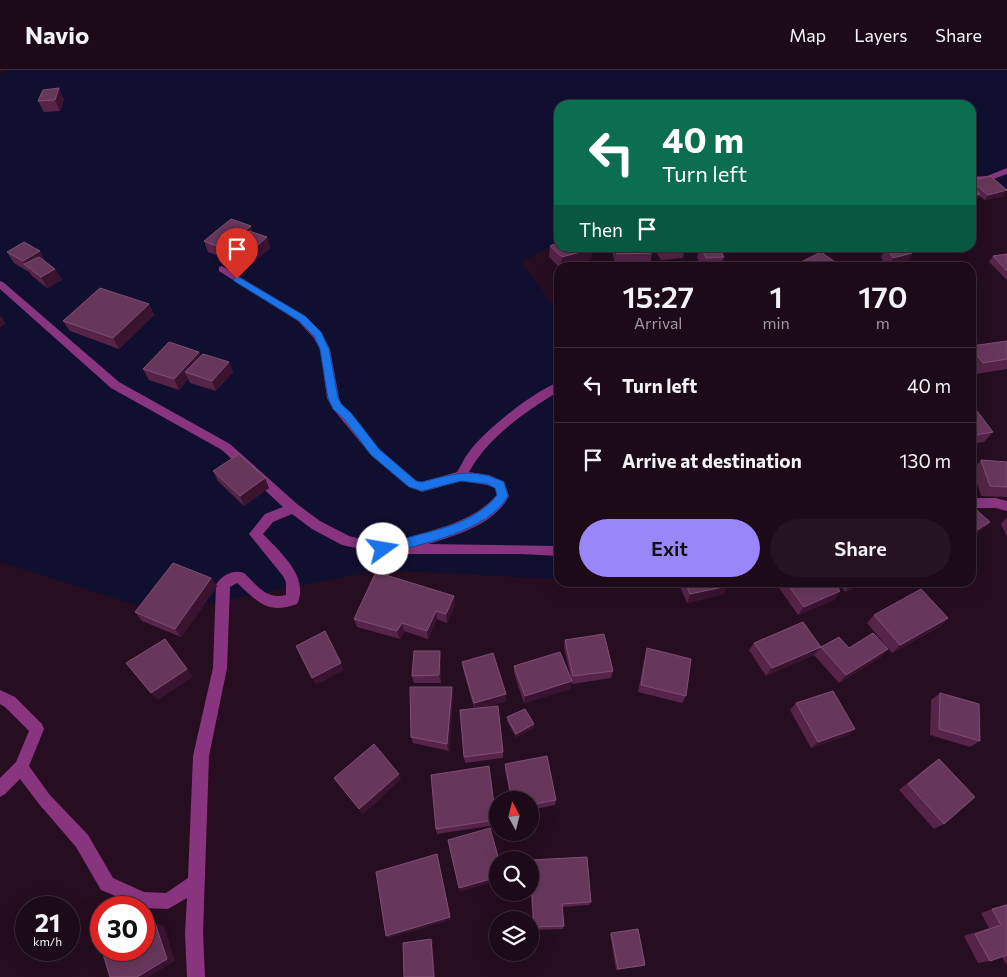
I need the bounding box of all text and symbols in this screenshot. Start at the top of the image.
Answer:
text: Navio [25,20,89,49]
text: Map [789,24,826,46]
text: Layers [854,24,907,46]
text: Share [935,24,982,46]
text: 40 m [662,117,744,160]
icon: left [579,120,644,185]
text: Turn left [662,160,747,187]
icon: arrive [633,215,661,243]
text: Then [579,218,623,241]
pin [216,228,258,279]
icon: arrive [223,235,251,263]
text: 15:27 [623,277,694,314]
text: 1 [769,277,783,314]
text: 170 [858,277,907,314]
text: Arrival [634,313,682,332]
text: min [762,313,790,332]
text: m [876,313,890,332]
icon: left [579,371,607,399]
text: Turn left [622,374,697,397]
text: 40 m [907,374,951,397]
icon: arrive [579,446,607,474]
text: Arrive at destination [622,449,802,472]
text: 130 m [899,449,951,472]
button: Exit [579,519,760,577]
button: Share [770,519,951,577]
position arrow [356,522,408,574]
north arrow [489,791,539,841]
map controls [489,791,539,961]
button: search [489,851,539,901]
speed limit sign: 30 [90,896,155,961]
text: 21 [35,907,60,937]
button: layers [489,911,539,961]
text: km/h [33,934,62,948]

